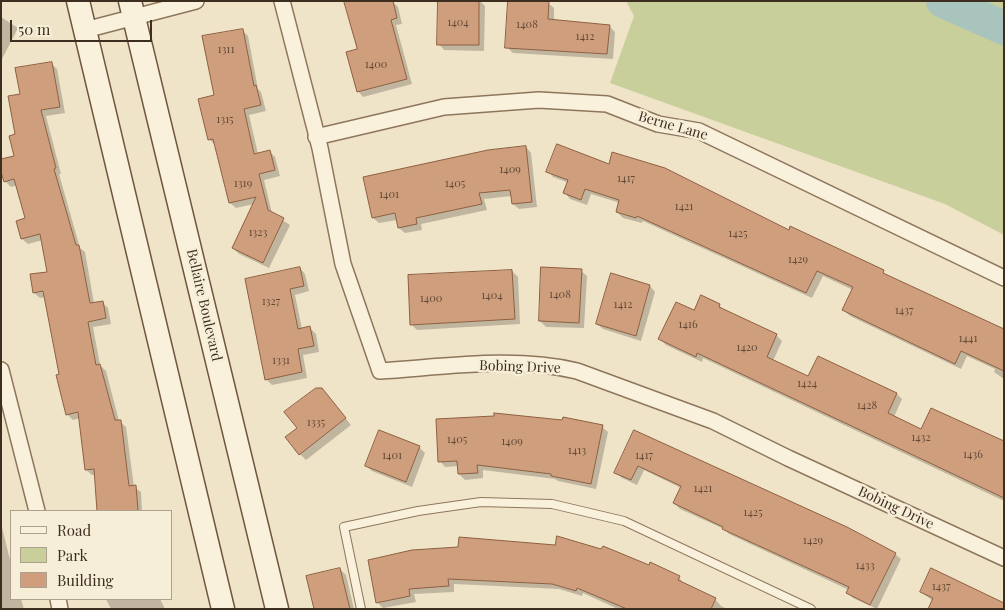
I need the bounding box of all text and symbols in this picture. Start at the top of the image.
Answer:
scale bar [12,10,155,42]
house number: 1404 [447,16,469,30]
house number: 1408 [516,18,538,32]
text: 50 m [18,19,50,39]
house number: 1412 [576,30,594,44]
house number: 1311 [218,43,234,57]
house number: 1400 [365,58,387,72]
street label: Berne Lane [636,108,710,144]
house number: 1315 [216,113,234,127]
house number: 1409 [499,163,521,177]
house number: 1417 [617,172,635,186]
house number: 1319 [234,177,252,191]
house number: 1405 [445,177,465,191]
house number: 1401 [379,188,399,202]
house number: 1421 [675,200,693,214]
house number: 1323 [248,226,268,240]
house number: 1425 [728,227,748,241]
street label: Bellaire Boulevard [183,247,225,363]
house number: 1429 [788,253,808,267]
house number: 1408 [549,288,571,302]
house number: 1404 [481,289,503,303]
house number: 1400 [420,292,442,306]
house number: 1327 [262,295,280,309]
house number: 1412 [614,298,632,312]
house number: 1437 [895,304,913,318]
house number: 1416 [678,318,698,332]
house number: 1441 [958,332,978,346]
house number: 1420 [736,341,758,355]
house number: 1331 [272,354,290,368]
street label: Bobing Drive [479,357,561,377]
house number: 1424 [797,377,817,391]
house number: 1428 [857,399,877,413]
house number: 1335 [307,416,325,430]
house number: 1432 [911,431,931,445]
house number: 1405 [447,433,467,447]
house number: 1409 [501,435,523,449]
house number: 1413 [568,444,586,458]
house number: 1436 [963,448,983,462]
house number: 1401 [382,449,402,463]
house number: 1417 [635,449,653,463]
house number: 1421 [694,482,712,496]
street label: Bobing Drive [855,483,937,533]
house number: 1425 [743,506,763,520]
legend [10,510,172,600]
text: Road [57,520,91,540]
house number: 1429 [803,534,823,548]
text: Park [57,545,88,565]
house number: 1433 [855,559,875,573]
text: Building [57,570,113,590]
house number: 1437 [932,580,950,594]

